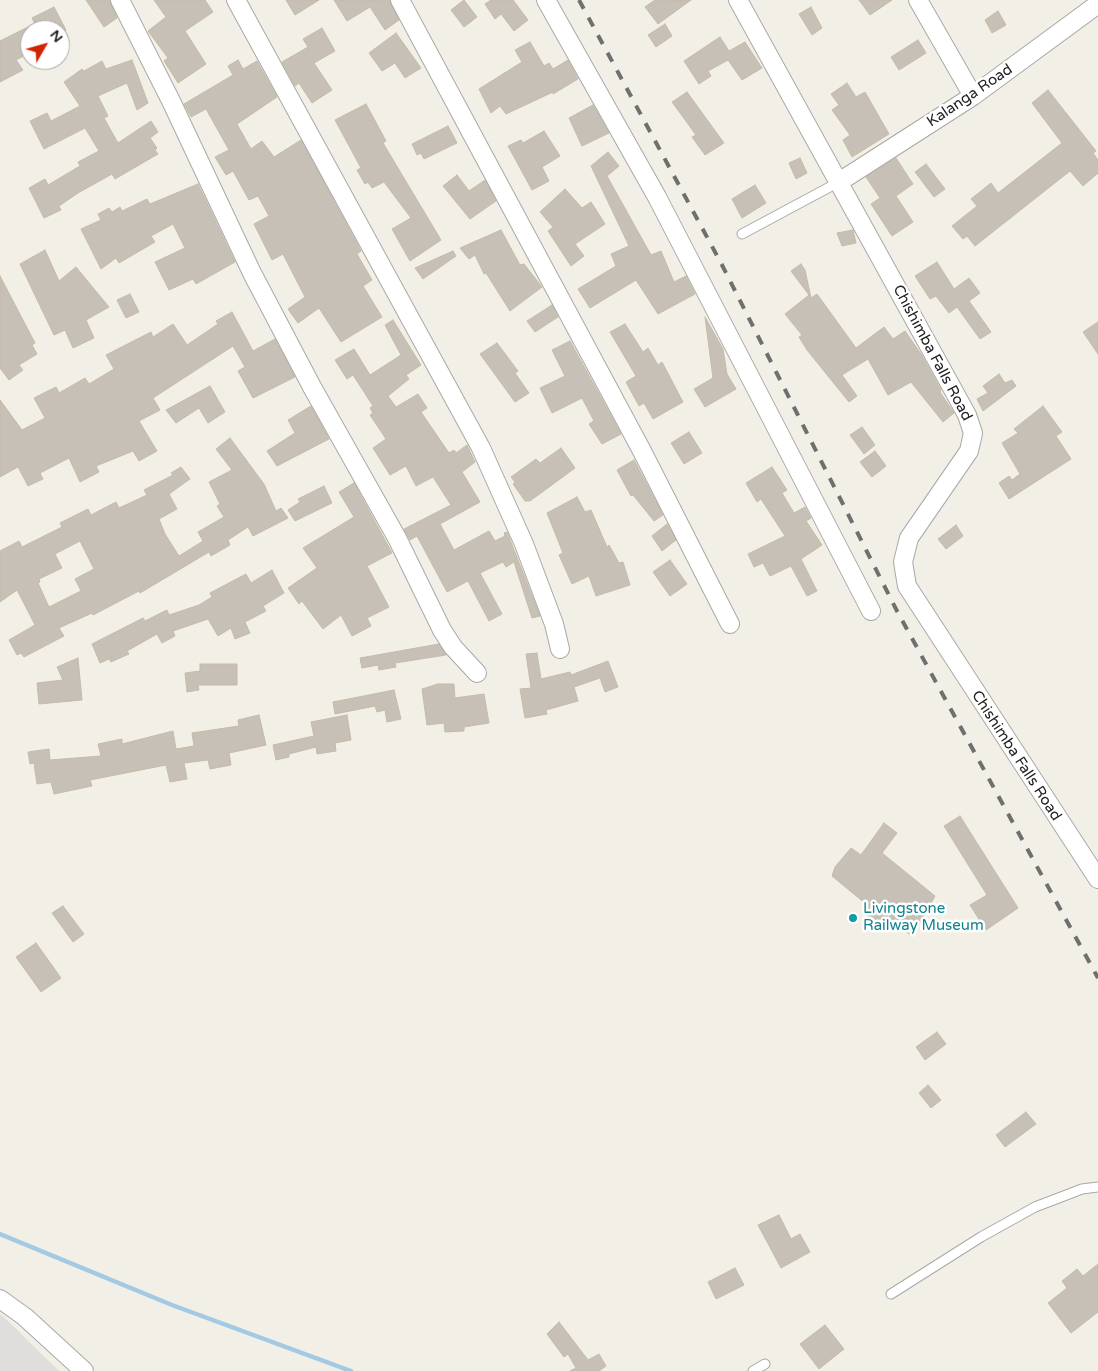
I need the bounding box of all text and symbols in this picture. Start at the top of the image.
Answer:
north arrow [20,20,70,70]
text: N [46,26,67,46]
street label: Kalanga Road [924,61,1016,131]
street label: Chishimba Falls Road [888,282,976,424]
street label: Chishimba Falls Road [967,688,1065,824]
place label: Livingstone Railway Museum [863,900,984,935]
marker: Livingstone Railway Museum [847,912,859,924]

